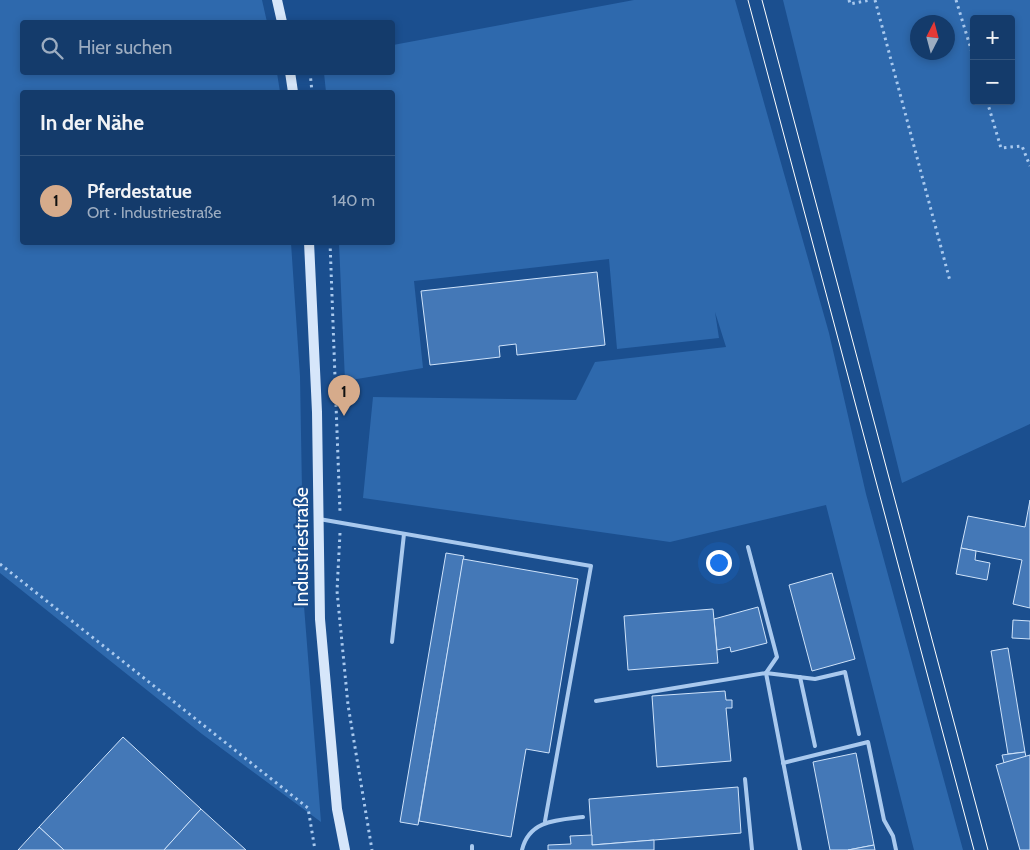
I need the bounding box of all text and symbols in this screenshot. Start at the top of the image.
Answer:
north arrow [910,15,955,60]
map controls [970,15,1015,105]
button: + [970,15,1015,60]
search box [20,20,395,75]
icon: search [38,34,66,62]
text: Hier suchen [78,36,172,59]
button: − [970,60,1015,105]
text: In der Nähe [40,110,144,135]
text: Pferdestatue [87,180,192,203]
text: 1 [53,191,59,210]
text: 140 m [332,191,375,210]
text: Ort · Industriestraße [87,203,221,222]
pin: 1 [328,375,360,416]
street label: Industriestraße [290,487,313,607]
your location [706,550,732,576]

